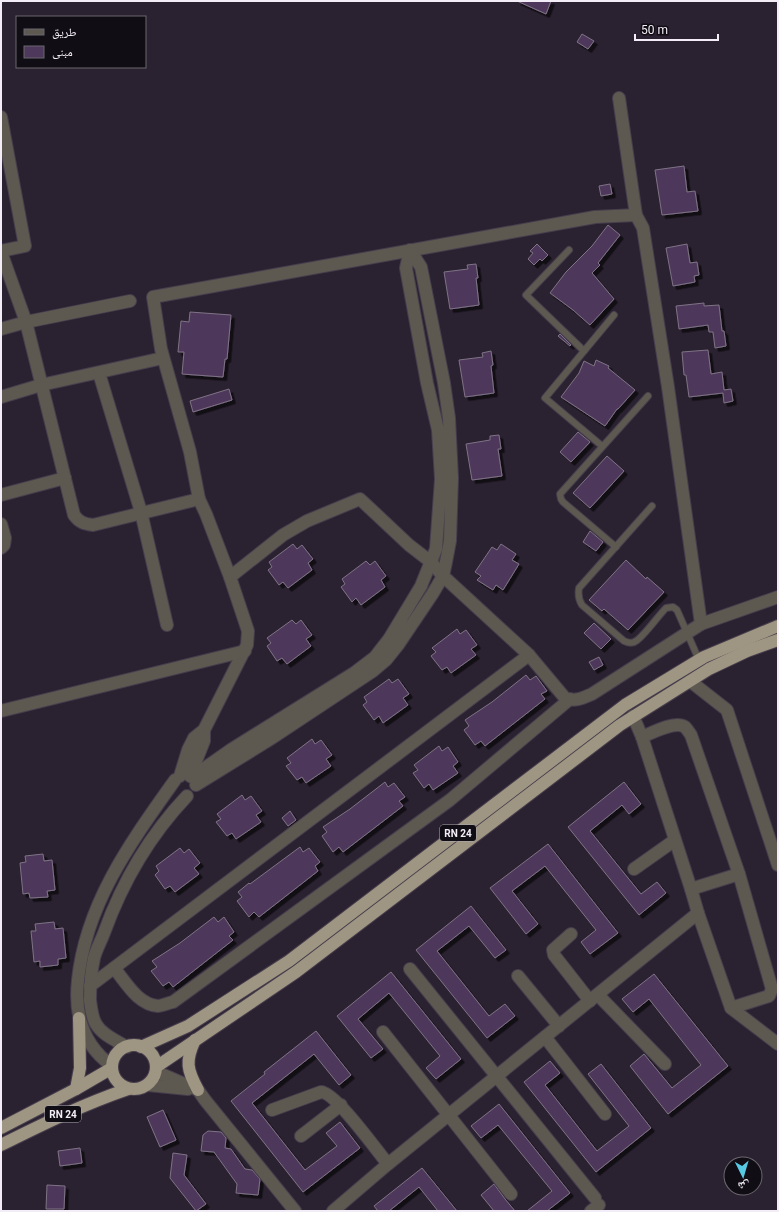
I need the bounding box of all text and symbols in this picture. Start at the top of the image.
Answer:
legend [16,16,146,68]
scale bar [635,16,718,42]
text: 50 m [641,23,668,37]
text: طريق [52,25,77,39]
text: مبنى [52,45,73,59]
road number: RN 24 [440,825,476,841]
road number: RN 24 [45,1106,81,1122]
north arrow [723,1156,763,1196]
text: ش [737,1177,750,1192]

